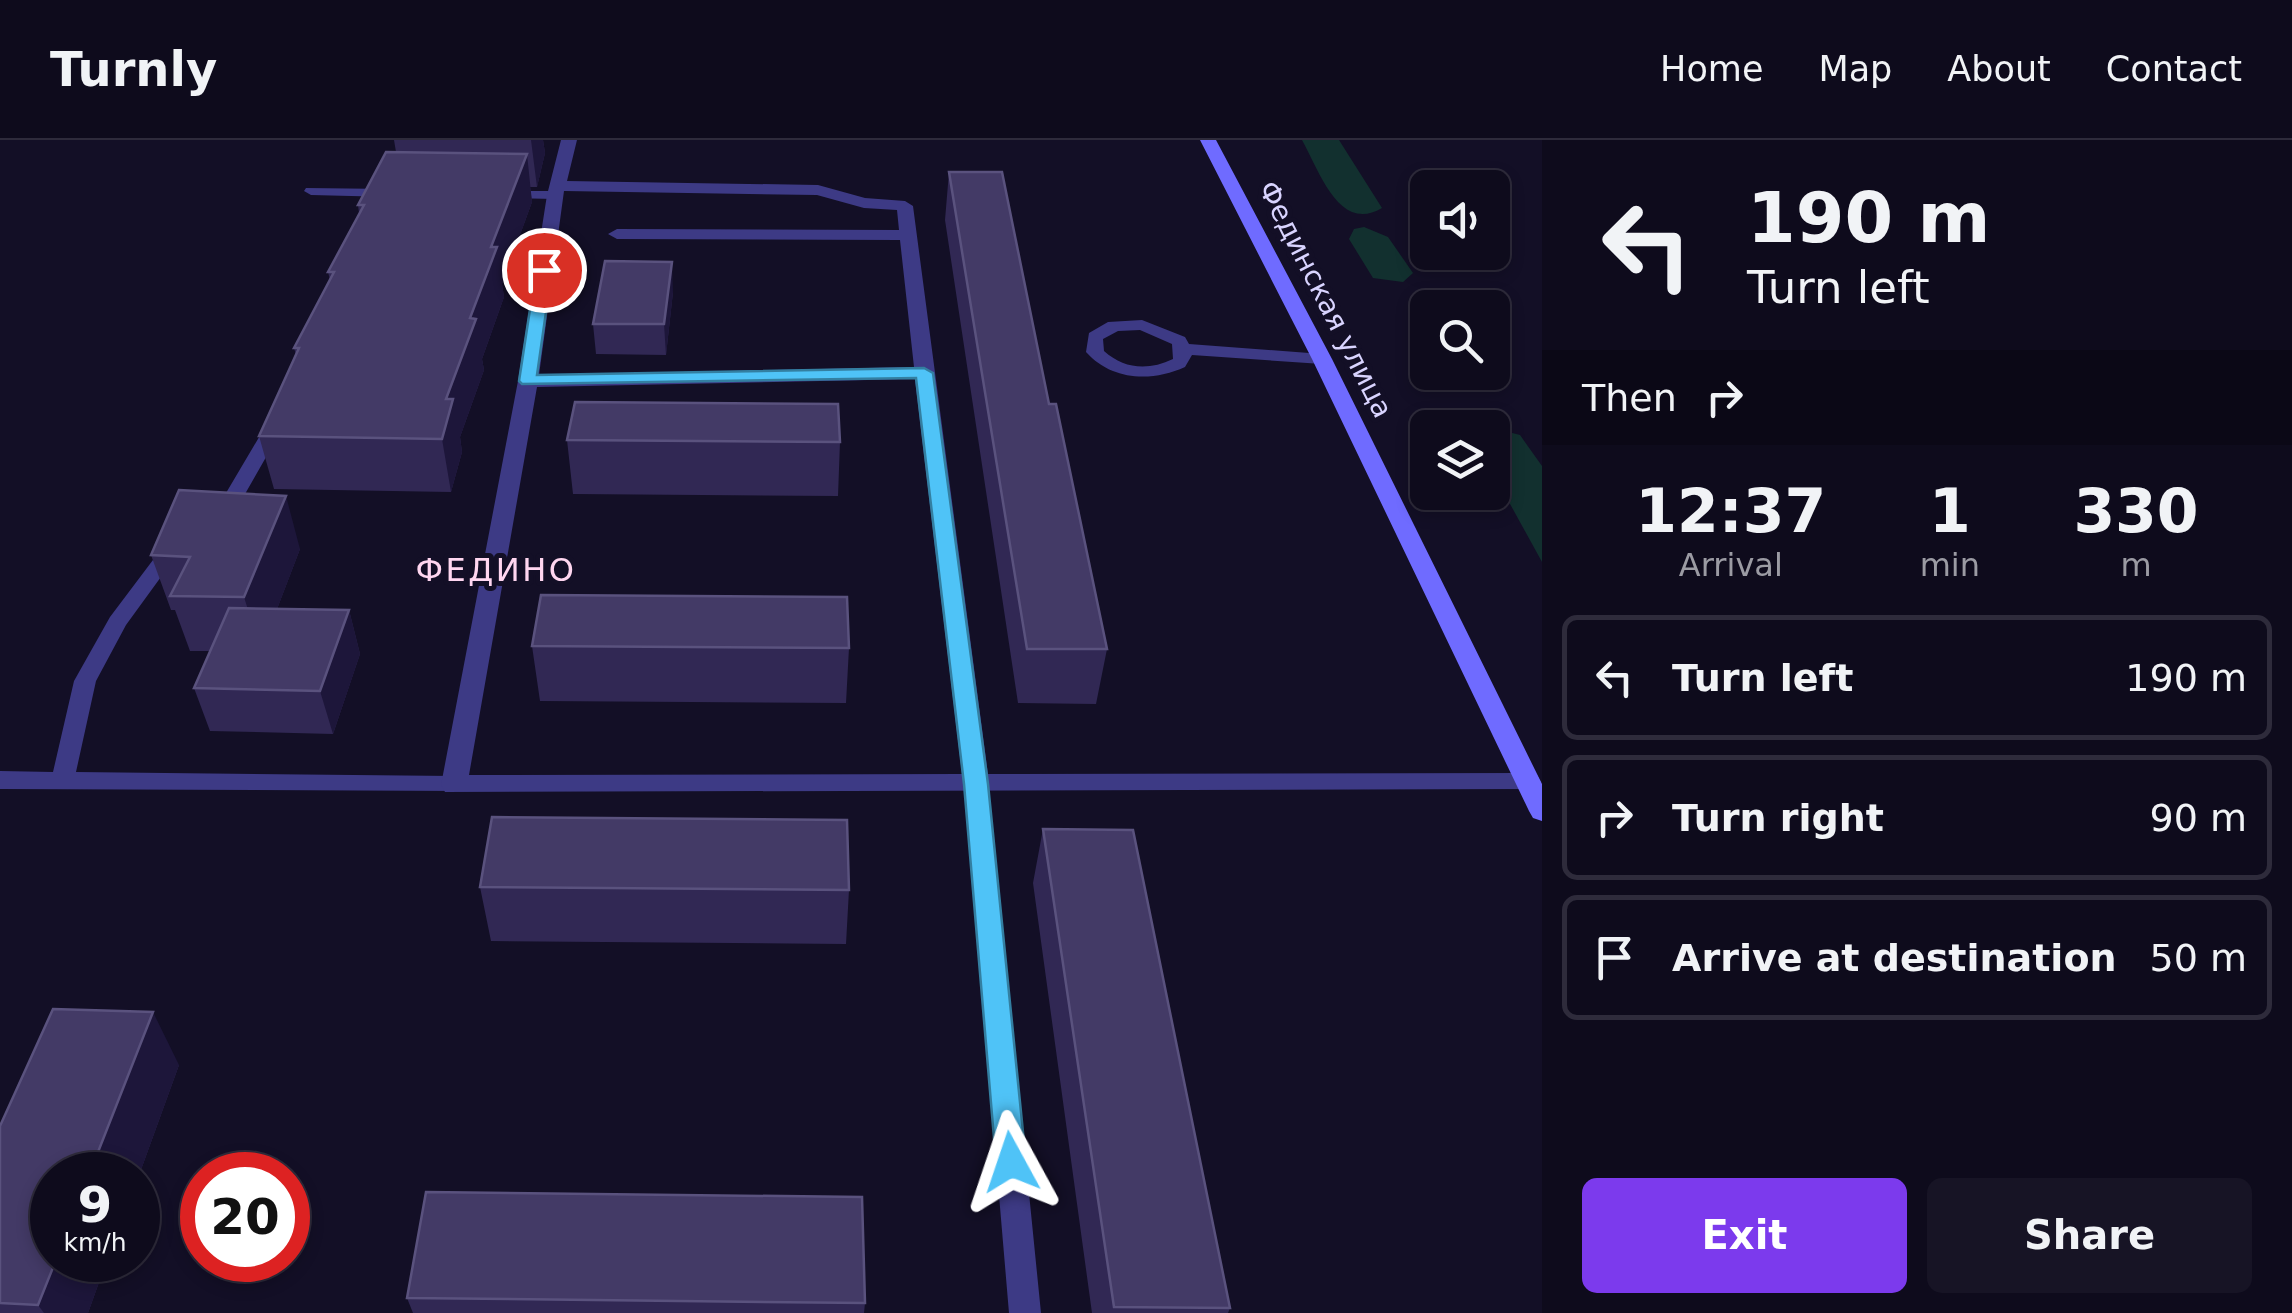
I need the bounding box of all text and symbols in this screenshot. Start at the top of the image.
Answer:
text: Turnly [50,41,217,97]
text: Home [1660,49,1763,89]
text: Map [1818,49,1892,89]
text: About [1947,49,2051,89]
text: Contact [2106,49,2242,89]
map controls [1410,170,1510,510]
button: sound [1410,170,1510,270]
street label: Фединская улица [1252,175,1400,423]
text: 190 m [1747,177,1990,259]
icon: left [1582,180,1712,310]
pin [502,228,587,313]
icon: arrive [517,243,572,298]
text: Turn left [1747,261,1930,314]
button: search [1410,290,1510,390]
icon: right [1697,370,1752,425]
text: Then [1582,376,1677,420]
button: layers [1410,410,1510,510]
text: 12:37 [1635,476,1826,546]
text: 1 [1929,476,1971,546]
text: 330 [2073,476,2199,546]
text: Arrival [1679,546,1783,584]
text: min [1920,546,1980,584]
text: m [2120,546,2152,584]
district label: ФЕДИНО [416,551,576,589]
icon: left [1587,650,1642,705]
text: Turn left [1672,656,1853,700]
text: 190 m [2125,656,2247,700]
icon: right [1587,790,1642,845]
text: Turn right [1672,796,1884,840]
text: 90 m [2150,796,2247,840]
icon: arrive [1587,930,1642,985]
text: Arrive at destination [1672,936,2117,980]
text: 50 m [2150,936,2247,980]
position arrow [959,1110,1063,1214]
speed limit sign: 20 [180,1152,310,1282]
text: 9 [78,1176,112,1234]
button: Exit [1582,1178,1907,1293]
button: Share [1927,1178,2252,1293]
text: km/h [63,1228,127,1257]

